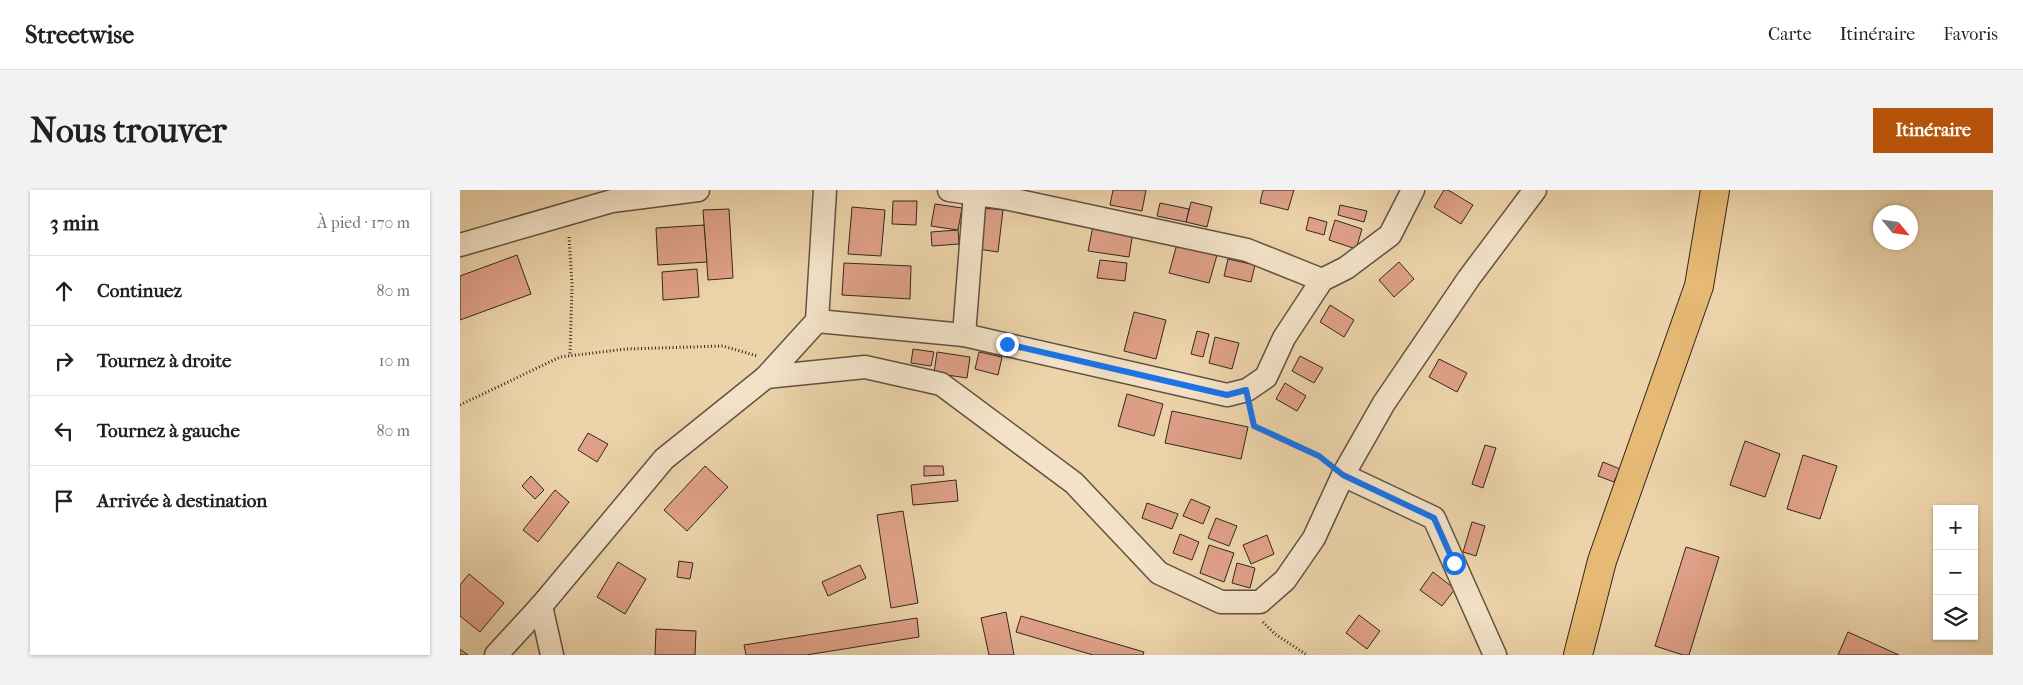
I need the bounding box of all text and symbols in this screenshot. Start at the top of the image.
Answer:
text: Streetwise [25,21,134,49]
text: Carte [1768,24,1812,45]
text: Itinéraire [1840,24,1915,45]
text: Favoris [1943,24,1998,45]
button: Itinéraire [1873,108,1993,153]
text: Nous trouver [30,110,227,151]
north arrow [1873,205,1918,250]
text: 3 min [50,211,99,235]
text: À pied · 170 m [317,213,410,232]
icon: ahead [50,277,78,305]
text: Continuez [97,280,182,302]
text: 80 m [376,281,410,300]
route end [996,333,1019,356]
icon: right [50,347,78,375]
text: Tournez à droite [97,350,231,372]
text: 10 m [379,351,410,370]
icon: left [50,417,78,445]
text: Tournez à gauche [97,420,240,442]
text: 80 m [376,421,410,440]
icon: arrive [50,487,78,515]
text: Arrivée à destination [97,490,267,512]
map controls [1933,505,1978,640]
button: + [1933,505,1978,550]
button: − [1933,550,1978,595]
route start [1443,552,1466,575]
button: layers [1933,595,1978,640]

